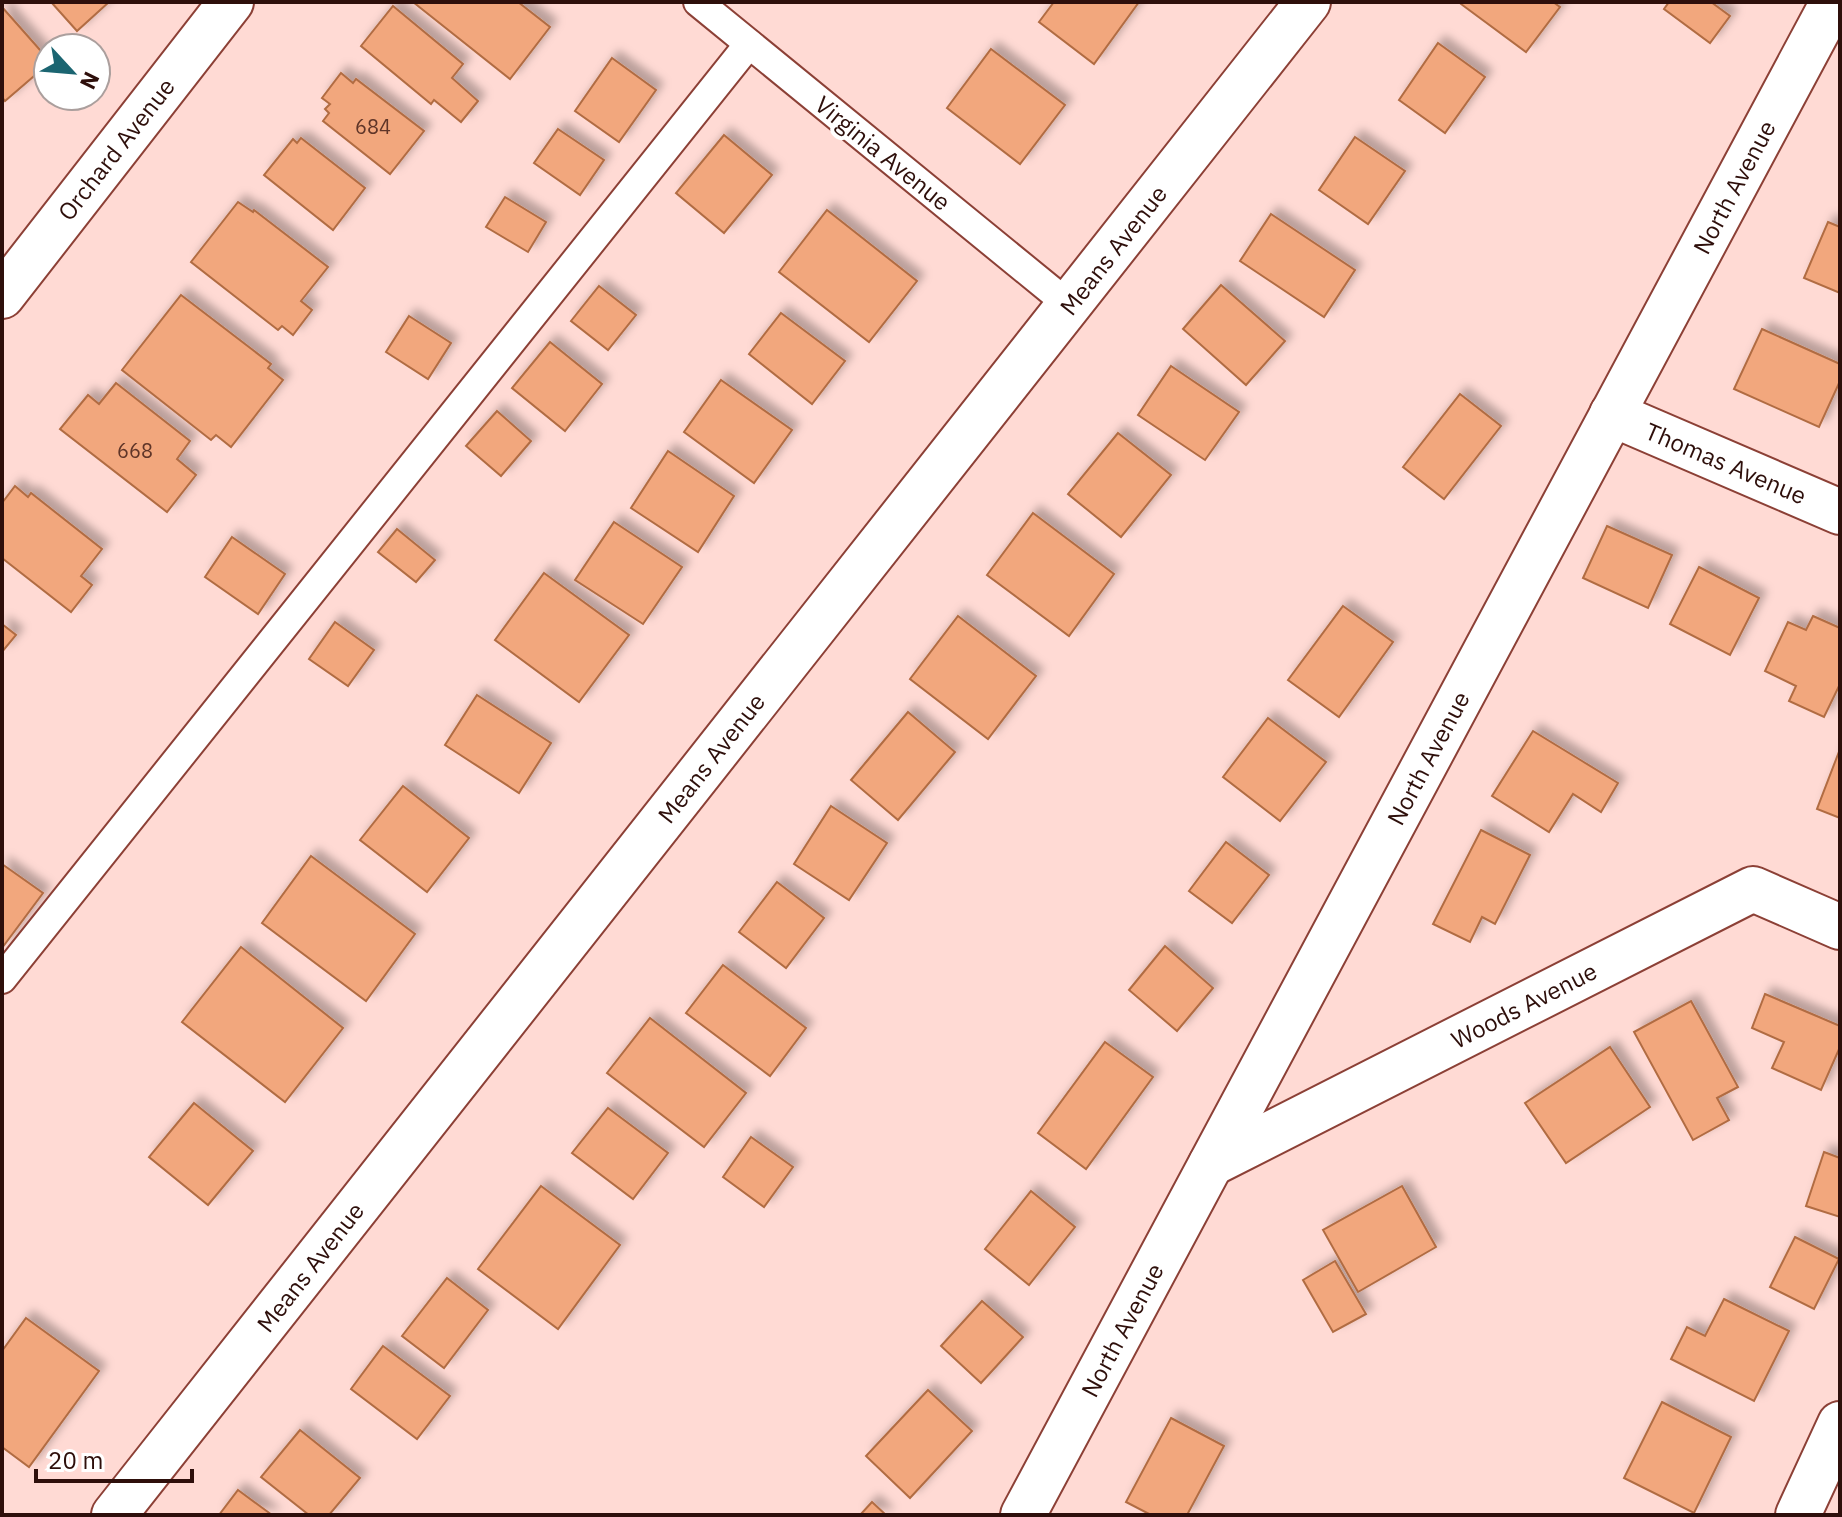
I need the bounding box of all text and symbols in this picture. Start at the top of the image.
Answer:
north arrow [32,32,112,112]
text: N [74,67,107,95]
street label: Orchard Avenue [50,71,182,227]
street label: Virginia Avenue [809,88,957,218]
house number: 684 [355,113,391,140]
street label: North Avenue [1685,115,1783,259]
street label: Means Avenue [1052,178,1174,322]
street label: Thomas Avenue [1641,415,1811,511]
house number: 668 [117,437,153,464]
street label: Means Avenue [650,686,772,830]
street label: North Avenue [1379,686,1477,830]
street label: Woods Avenue [1446,955,1602,1055]
street label: Means Avenue [249,1195,371,1339]
street label: North Avenue [1073,1258,1171,1402]
scale bar [36,1433,192,1483]
text: 20 m [48,1444,103,1476]

